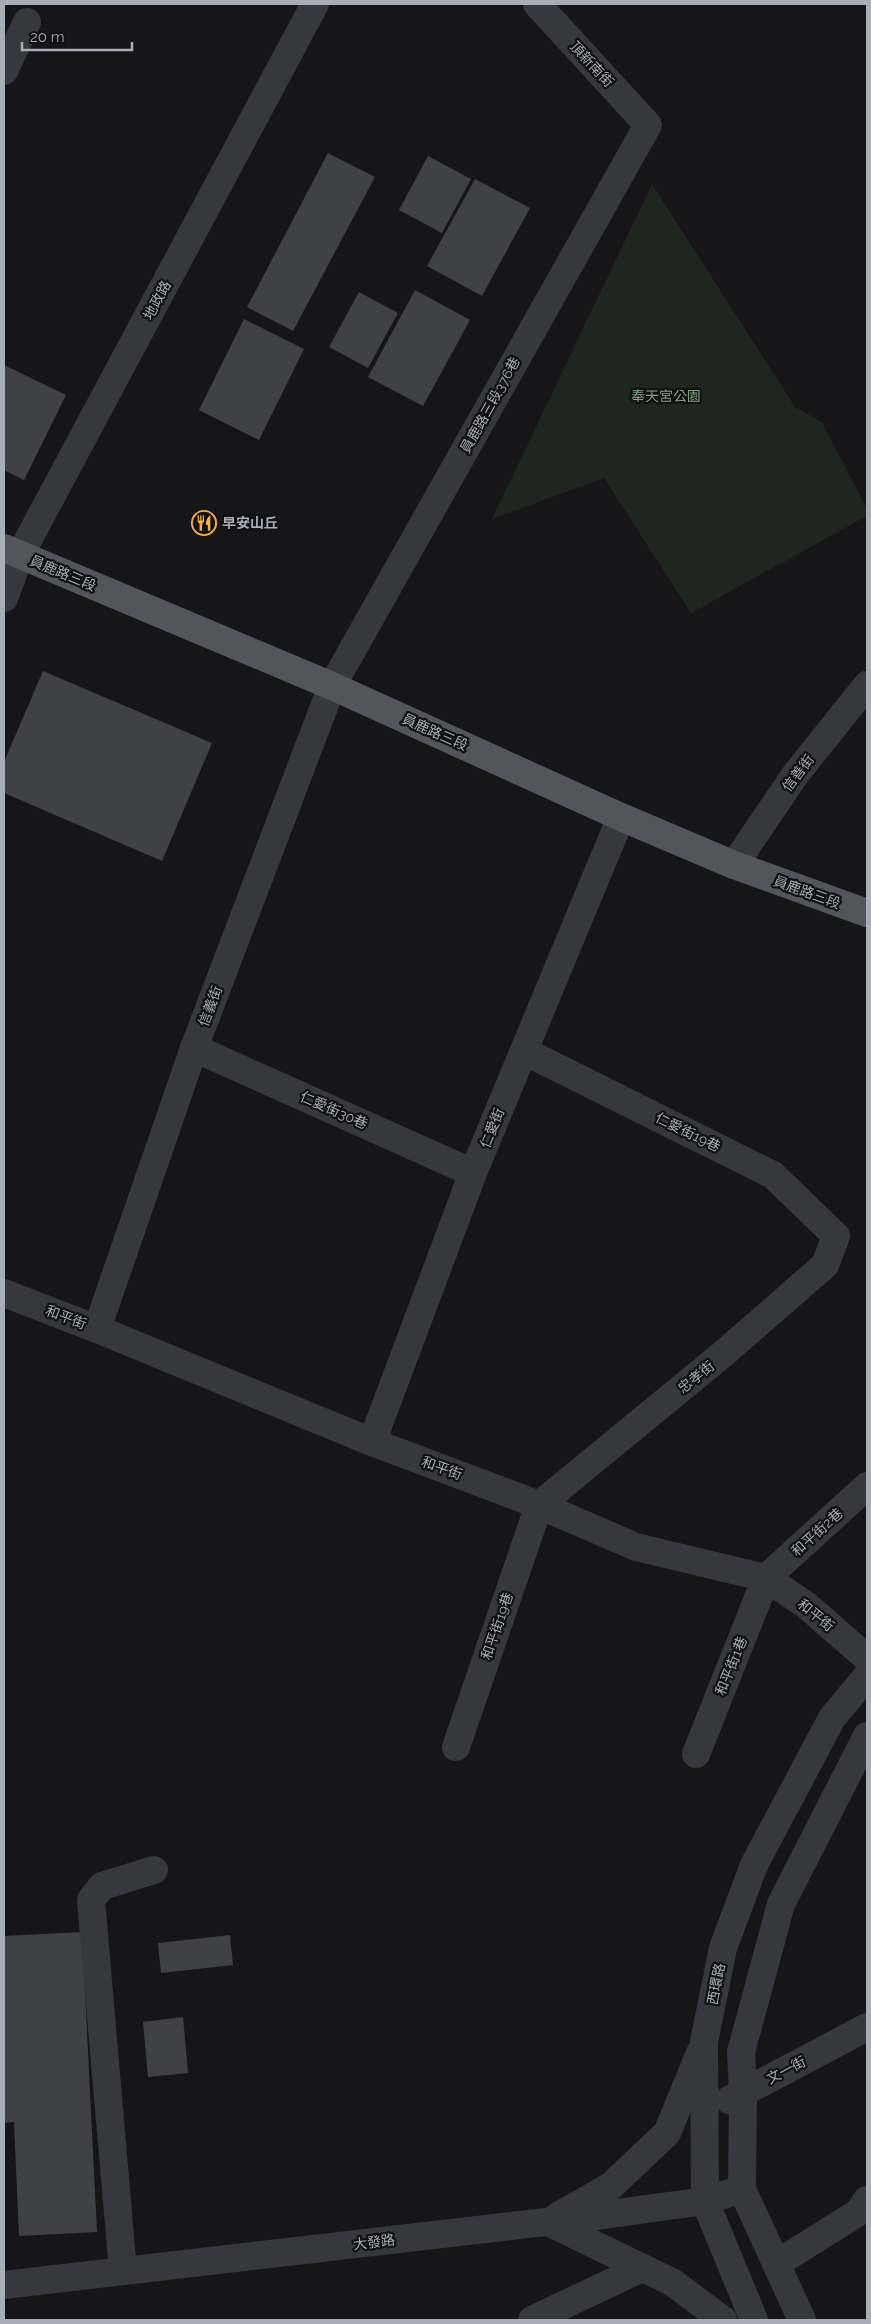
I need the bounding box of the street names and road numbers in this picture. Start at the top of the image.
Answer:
street label: 頂新南街 [567,38,617,90]
street label: 地政路 [140,278,174,322]
street label: 員鹿路三段376巷 [457,354,523,456]
street label: 員鹿路三段 [28,552,98,594]
street label: 員鹿路三段 [400,710,470,754]
street label: 信善街 [779,751,817,795]
street label: 員鹿路三段 [771,873,843,911]
street label: 信義街 [195,984,225,1028]
street label: 仁愛街30巷 [298,1088,370,1132]
street label: 仁愛街 [477,1106,507,1150]
street label: 仁愛街19巷 [653,1109,723,1155]
street label: 和平街 [44,1302,88,1332]
street label: 忠孝街 [675,1358,717,1396]
street label: 和平街 [420,1453,464,1483]
street label: 和平街2巷 [788,1505,846,1559]
street label: 和平街19巷 [478,1590,516,1662]
street label: 和平街 [795,1596,837,1634]
street label: 和平街1巷 [712,1634,750,1698]
street label: 西環路 [704,1962,728,2006]
street label: 文一街 [764,2053,808,2087]
street label: 大發路 [352,2232,396,2252]

